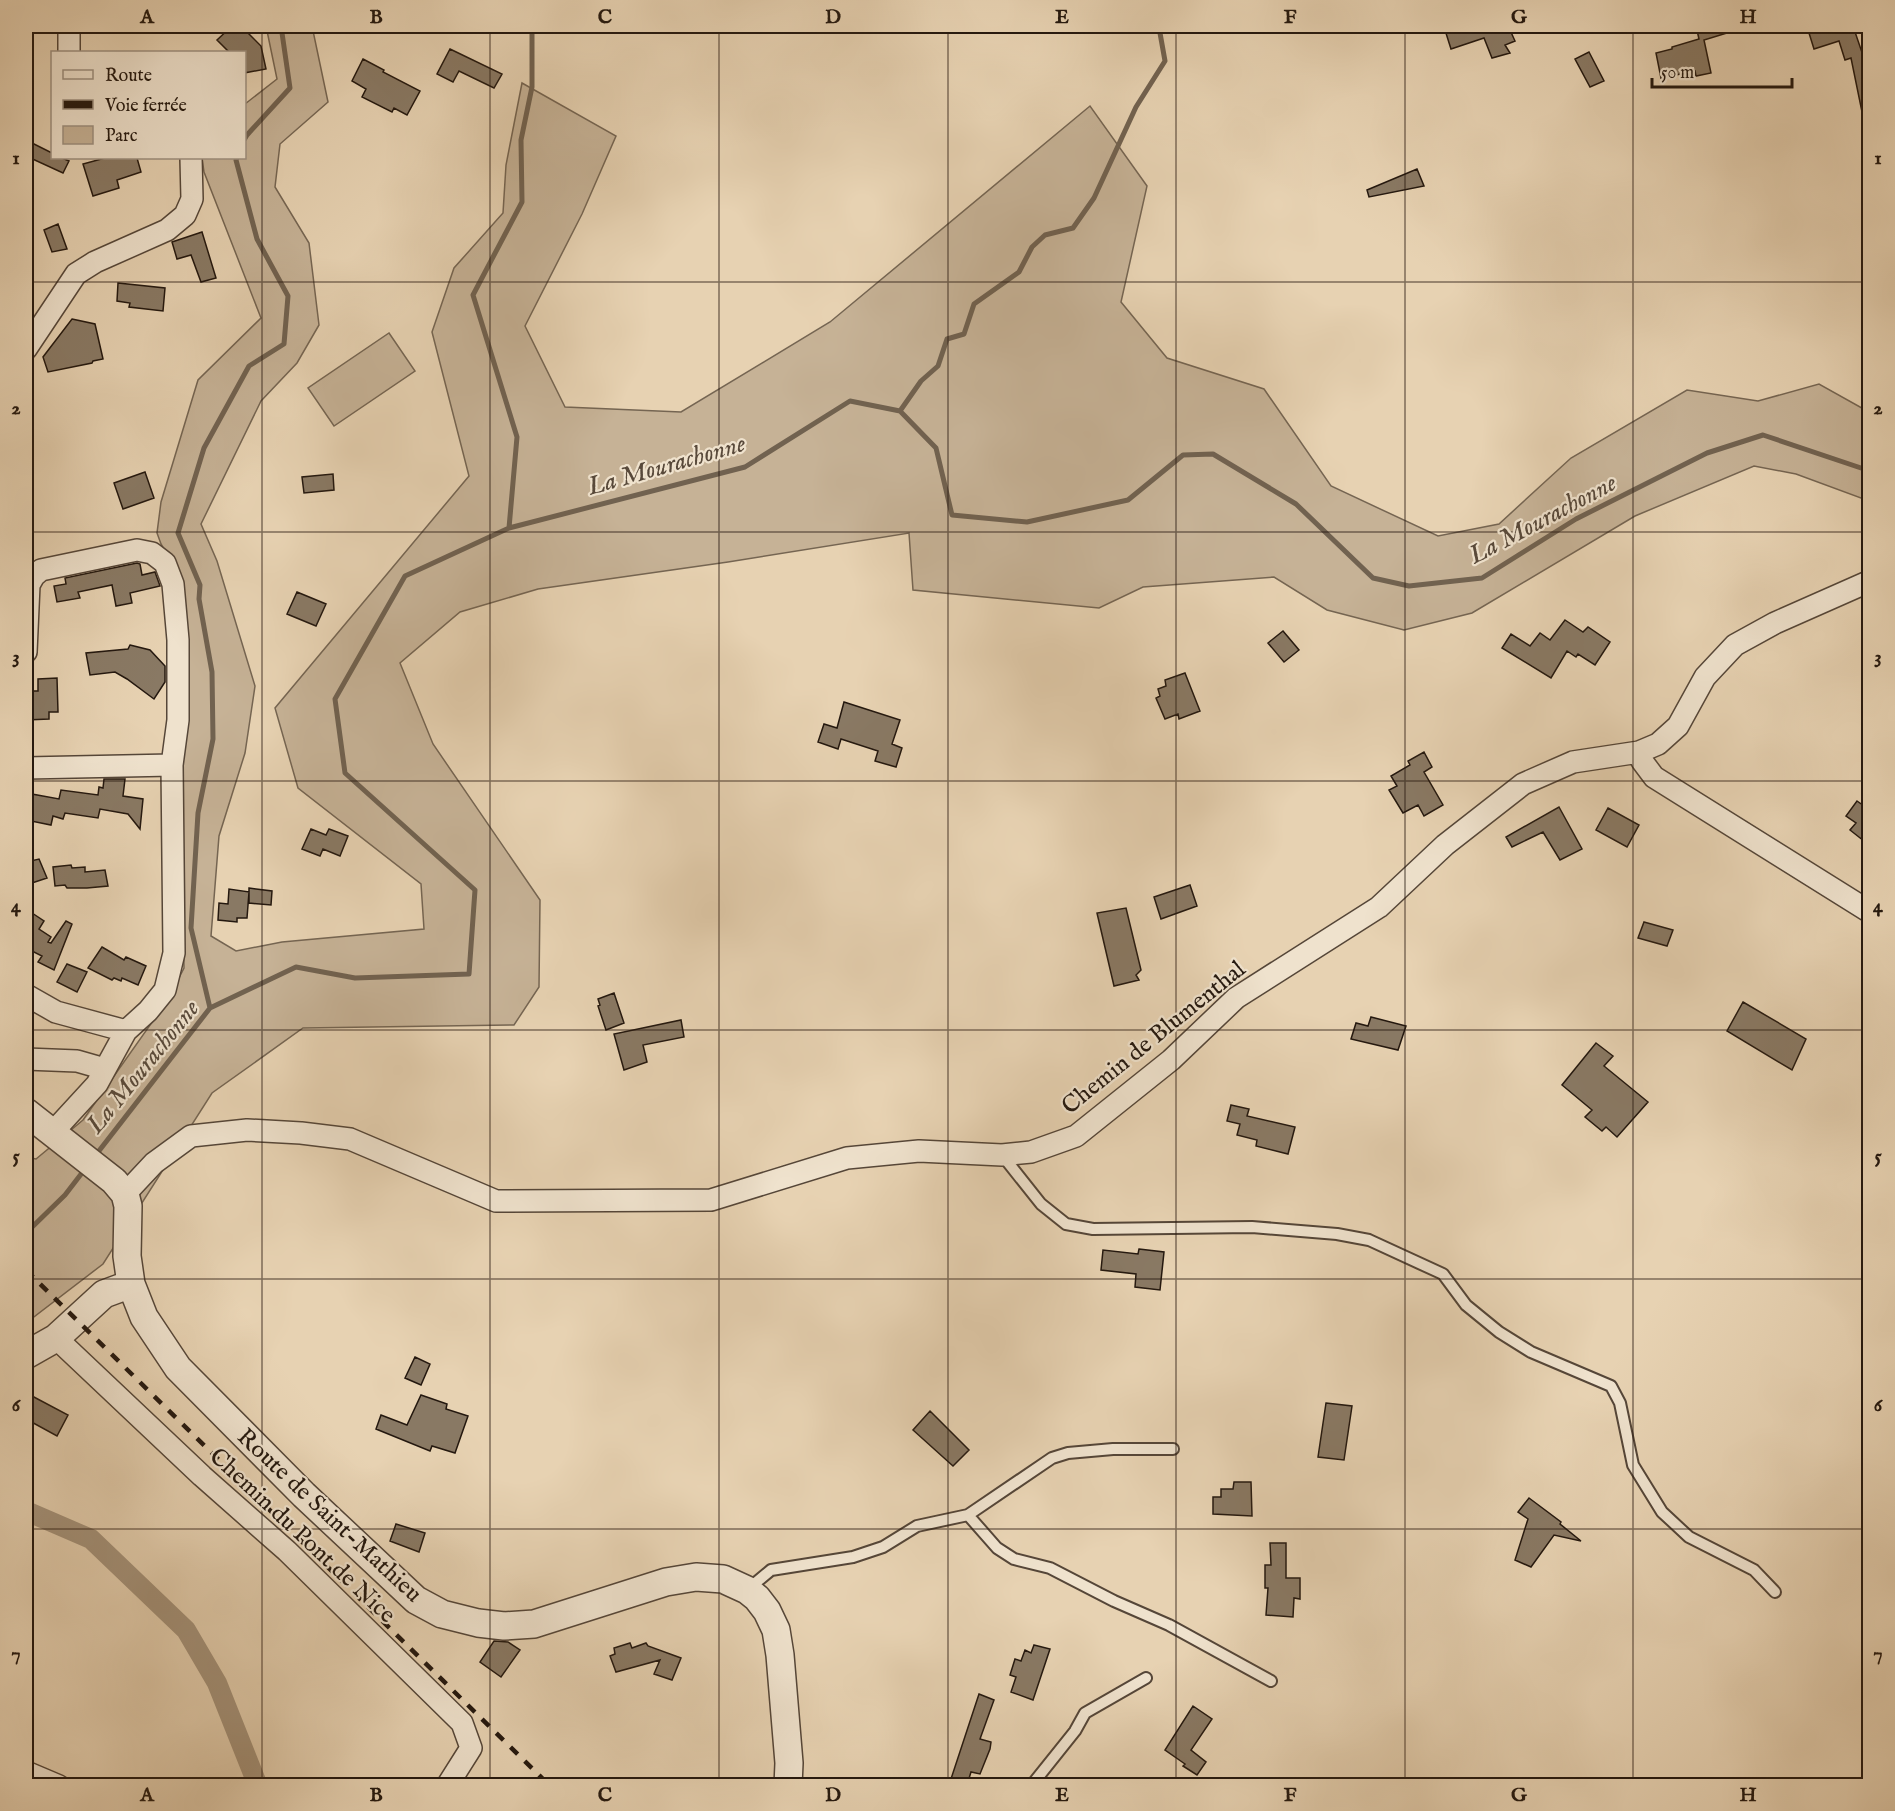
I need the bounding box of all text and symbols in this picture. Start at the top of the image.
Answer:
text: A [139,5,155,30]
text: B [369,5,383,30]
text: C [598,5,612,30]
text: D [825,5,841,30]
text: E [1055,5,1069,30]
text: F [1284,5,1297,30]
text: G [1511,5,1528,30]
text: H [1739,5,1757,30]
legend [51,51,246,159]
scale bar [1652,51,1792,89]
text: 50 m [1661,62,1694,85]
text: Route [105,65,152,88]
text: Voie ferrée [104,95,187,118]
text: Parc [105,125,138,148]
text: 1 [12,146,20,171]
text: 1 [1874,146,1882,171]
text: 2 [11,396,21,421]
text: 2 [1873,396,1883,421]
water label: La Mourachonne [583,427,750,504]
water label: La Mourachonne [1462,466,1623,573]
text: 3 [12,645,20,670]
text: 3 [1874,645,1882,670]
text: 4 [11,894,22,919]
text: 4 [1873,894,1884,919]
street label: Chemin de Blumenthal [1056,954,1253,1122]
water label: La Mourachonne [78,993,207,1141]
text: 5 [12,1144,20,1169]
text: 5 [1874,1144,1882,1169]
text: 6 [12,1393,22,1418]
text: 6 [1874,1393,1884,1418]
street label: Route de Saint-Mathieu [230,1422,428,1610]
street label: Chemin du Pont de Nice [202,1442,402,1631]
text: 7 [11,1642,21,1667]
text: 7 [1873,1642,1883,1667]
text: A [139,1783,155,1808]
text: B [369,1783,383,1808]
text: C [598,1783,612,1808]
text: D [825,1783,841,1808]
text: E [1055,1783,1069,1808]
text: F [1284,1783,1297,1808]
text: G [1511,1783,1528,1808]
text: H [1739,1783,1757,1808]

